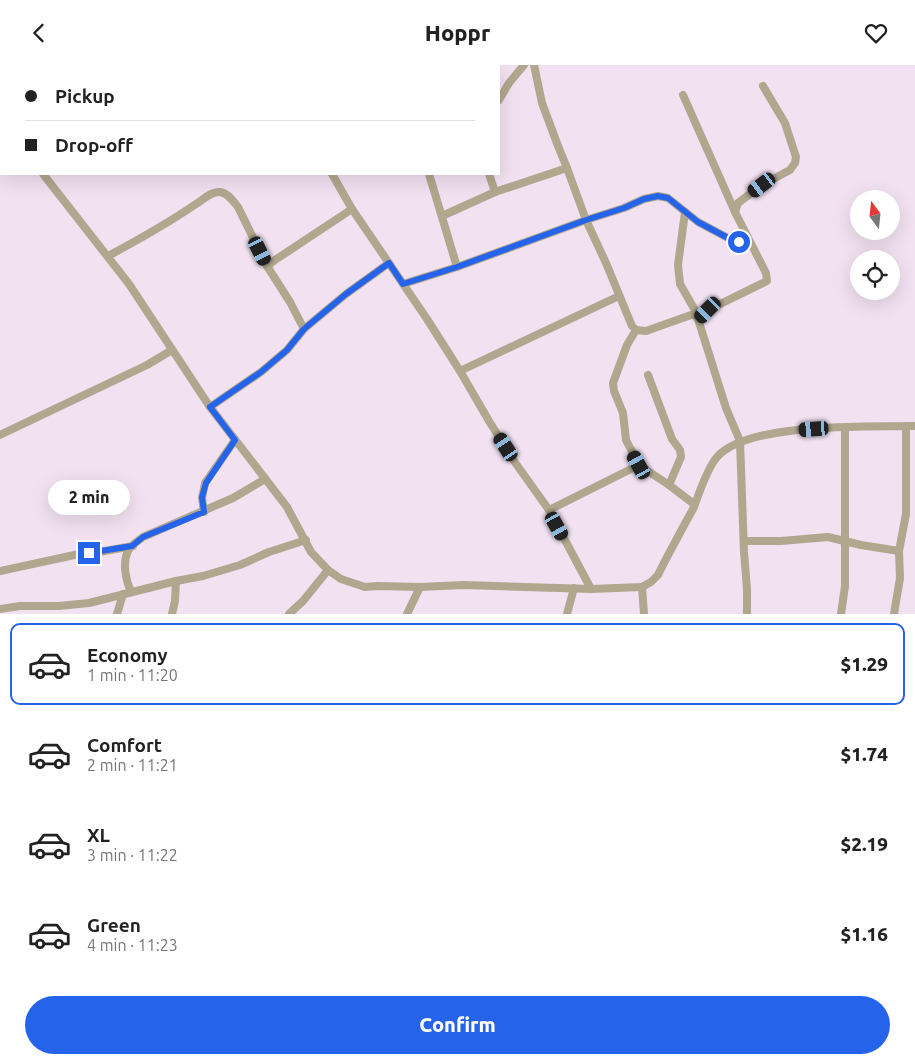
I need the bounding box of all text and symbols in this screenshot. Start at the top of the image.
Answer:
icon: back [25,19,53,47]
icon: heart [862,19,890,47]
text: Hoppr [425,20,490,45]
text: Pickup [55,85,115,107]
text: Drop-off [55,134,133,156]
car [745,170,778,200]
north arrow [850,190,900,240]
map controls [850,190,900,300]
route start [728,231,750,253]
car [246,234,273,268]
button: locate [850,250,900,300]
car [692,294,723,326]
car [798,420,829,438]
car [491,430,520,464]
car [625,448,652,482]
callout: 2 min [48,481,130,515]
text: 2 min [69,488,109,506]
car [543,509,570,543]
route end [78,542,100,564]
icon: car [27,642,72,687]
text: Economy [87,644,168,666]
text: $1.29 [840,653,888,675]
text: 1 min · 11:20 [87,666,178,684]
icon: car [27,732,72,777]
text: Comfort [87,734,162,756]
text: $1.74 [840,743,888,765]
text: 2 min · 11:21 [87,756,178,774]
icon: car [27,822,72,867]
text: XL [87,824,110,846]
text: $2.19 [840,833,888,855]
text: 3 min · 11:22 [87,846,178,864]
icon: car [27,912,72,957]
text: Green [87,914,141,936]
text: $1.16 [840,923,888,945]
text: 4 min · 11:23 [87,936,178,954]
button: Confirm [25,996,890,1054]

